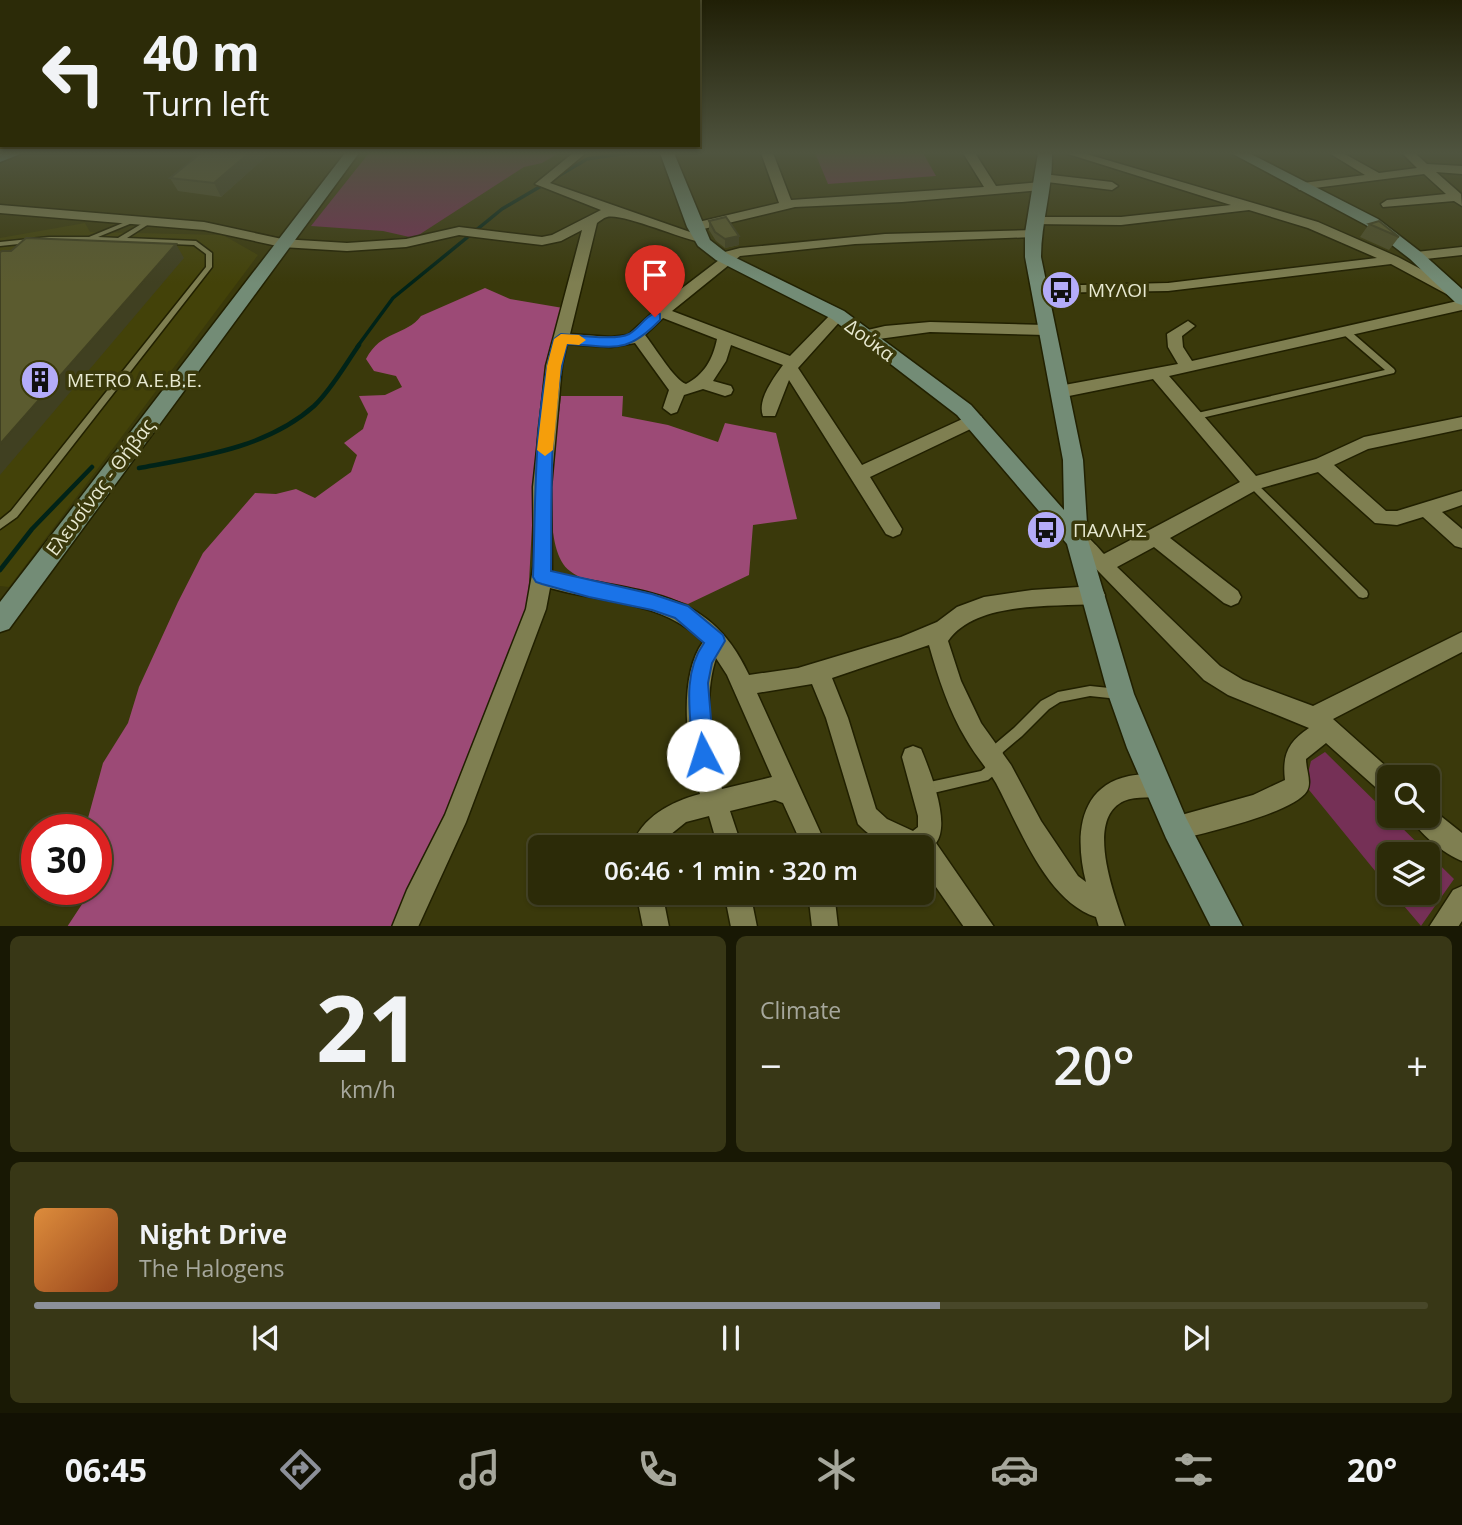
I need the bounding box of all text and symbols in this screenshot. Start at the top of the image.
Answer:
text: 40 m [143,19,260,85]
icon: left [28,28,119,119]
text: Turn left [143,82,269,125]
pin [625,245,685,317]
icon: arrive [636,256,674,294]
bus stop icon: ΜΥΛΟΙ [1040,269,1082,311]
place label: ΜΥΛΟΙ [1088,277,1147,303]
street label: Δούκα [840,313,900,367]
building icon: METRO Α.Ε.Β.Ε. [19,359,61,401]
place label: METRO Α.Ε.Β.Ε. [67,367,202,393]
street label: Ελευσίνας - Θήβας [40,413,160,561]
bus stop icon: ΠΑΛΛΗΣ [1025,509,1067,551]
place label: ΠΑΛΛΗΣ [1073,517,1147,543]
position arrow [666,718,740,792]
map controls [1377,765,1440,905]
button: search [1377,765,1440,828]
speed limit sign: 30 [21,814,112,905]
button: layers [1377,842,1440,905]
text: 06:46 · 1 min · 320 m [604,852,858,888]
text: 21 [316,965,420,1089]
text: Climate [760,994,841,1026]
text: 20° [1053,1029,1135,1100]
text: − [760,1039,782,1091]
text: + [1406,1039,1428,1091]
text: km/h [340,1073,396,1105]
text: Night Drive [139,1216,287,1252]
text: The Halogens [139,1252,285,1284]
icon: previous [247,1319,285,1357]
icon: pause [712,1319,750,1357]
icon: next [1177,1319,1215,1357]
icon: directions [276,1445,325,1494]
icon: music [455,1445,504,1494]
icon: phone [633,1445,682,1494]
icon: climate [812,1445,861,1494]
icon: car [990,1445,1039,1494]
icon: filters [1169,1445,1218,1494]
text: 06:45 [65,1448,147,1491]
text: 20° [1347,1448,1397,1491]

